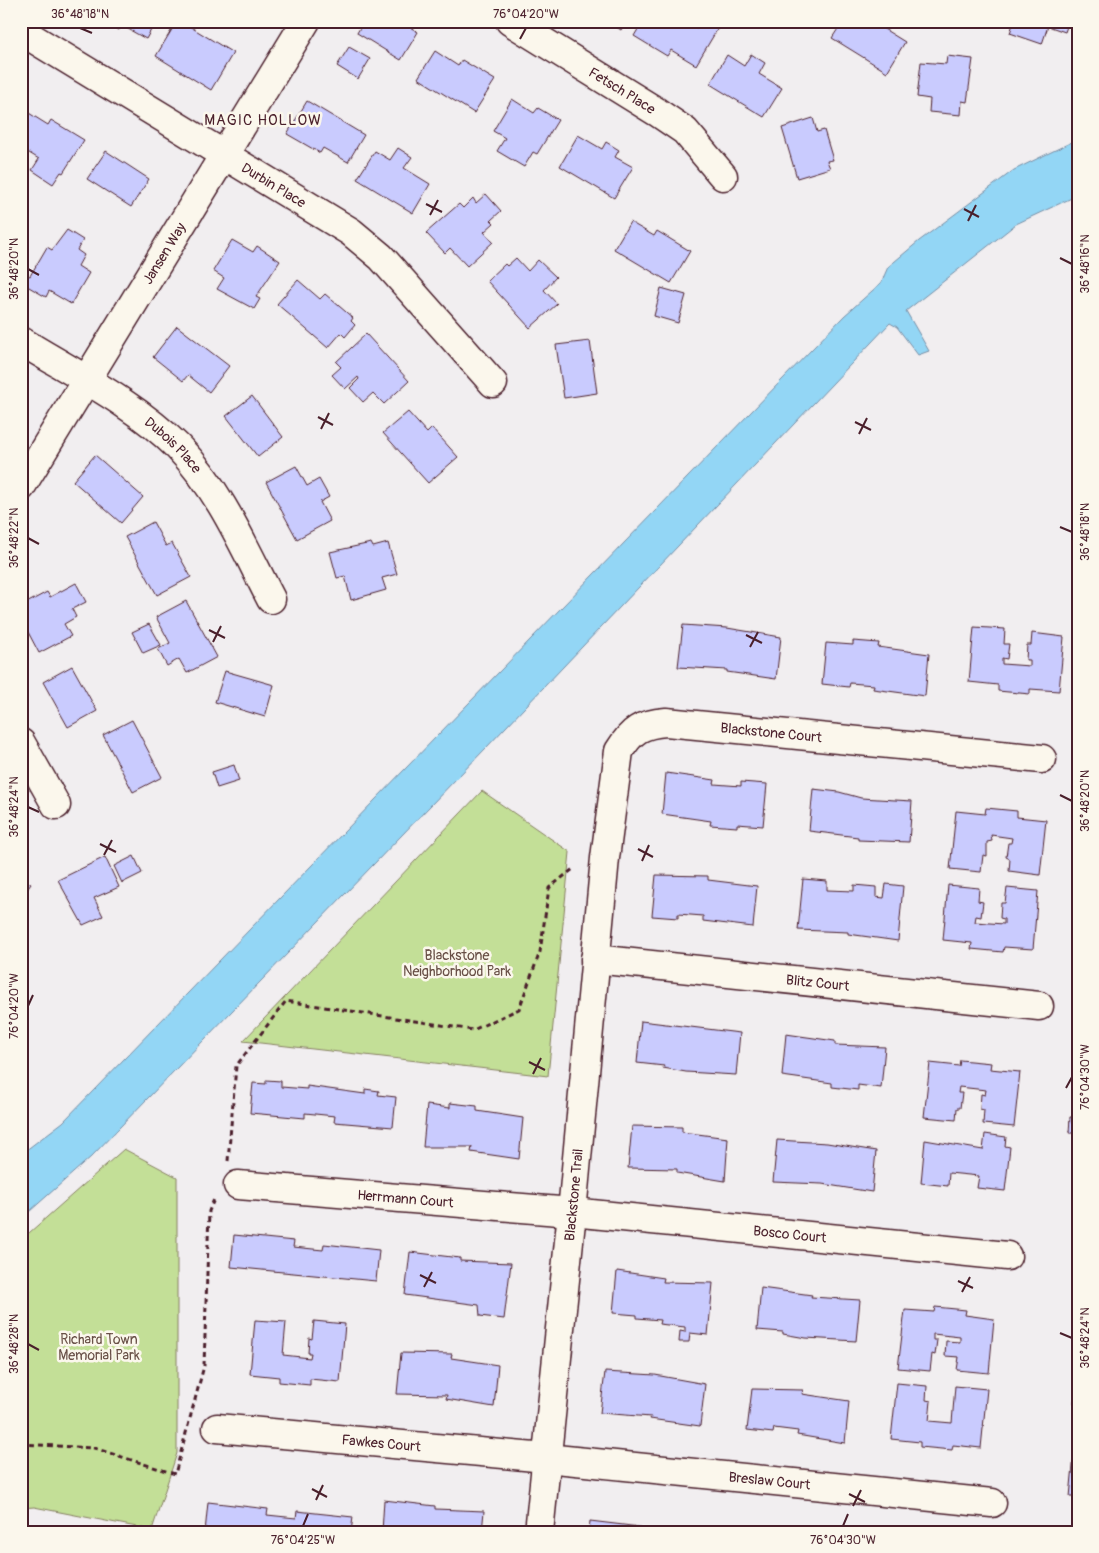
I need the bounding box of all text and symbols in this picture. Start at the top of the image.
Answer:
text: 36°48'18"N [51,7,109,22]
text: 76°04'20"W [493,7,559,22]
street label: Fetsch Place [586,64,659,118]
district label: MAGIC HOLLOW [204,111,322,130]
street label: Durbin Place [238,159,309,212]
street label: Jansen Way [139,220,190,287]
text: 36°48'16"N [1078,235,1093,293]
text: 36°48'20"N [7,238,22,300]
street label: Dubois Place [141,413,205,477]
text: 36°48'18"N [1078,503,1093,561]
text: 36°48'22"N [7,508,22,568]
street label: Blackstone Court [720,719,823,746]
text: 36°48'20"N [1078,770,1093,832]
text: 36°48'24"N [7,777,22,837]
park label: Blackstone Neighborhood Park [403,947,511,980]
street label: Blitz Court [785,971,851,995]
text: 76°04'20"W [7,973,22,1039]
text: 76°04'30"W [1078,1044,1093,1110]
street label: Blackstone Trail [561,1148,587,1242]
street label: Herrmann Court [357,1187,455,1211]
street label: Bosco Court [752,1222,827,1247]
text: 36°48'24"N [1078,1308,1093,1368]
text: 36°48'28"N [7,1314,22,1374]
park label: Richard Town Memorial Park [58,1331,140,1364]
street label: Fawkes Court [341,1431,422,1456]
street label: Breslaw Court [728,1468,811,1494]
text: 76°04'25"W [271,1533,335,1548]
text: 76°04'30"W [810,1533,876,1548]

